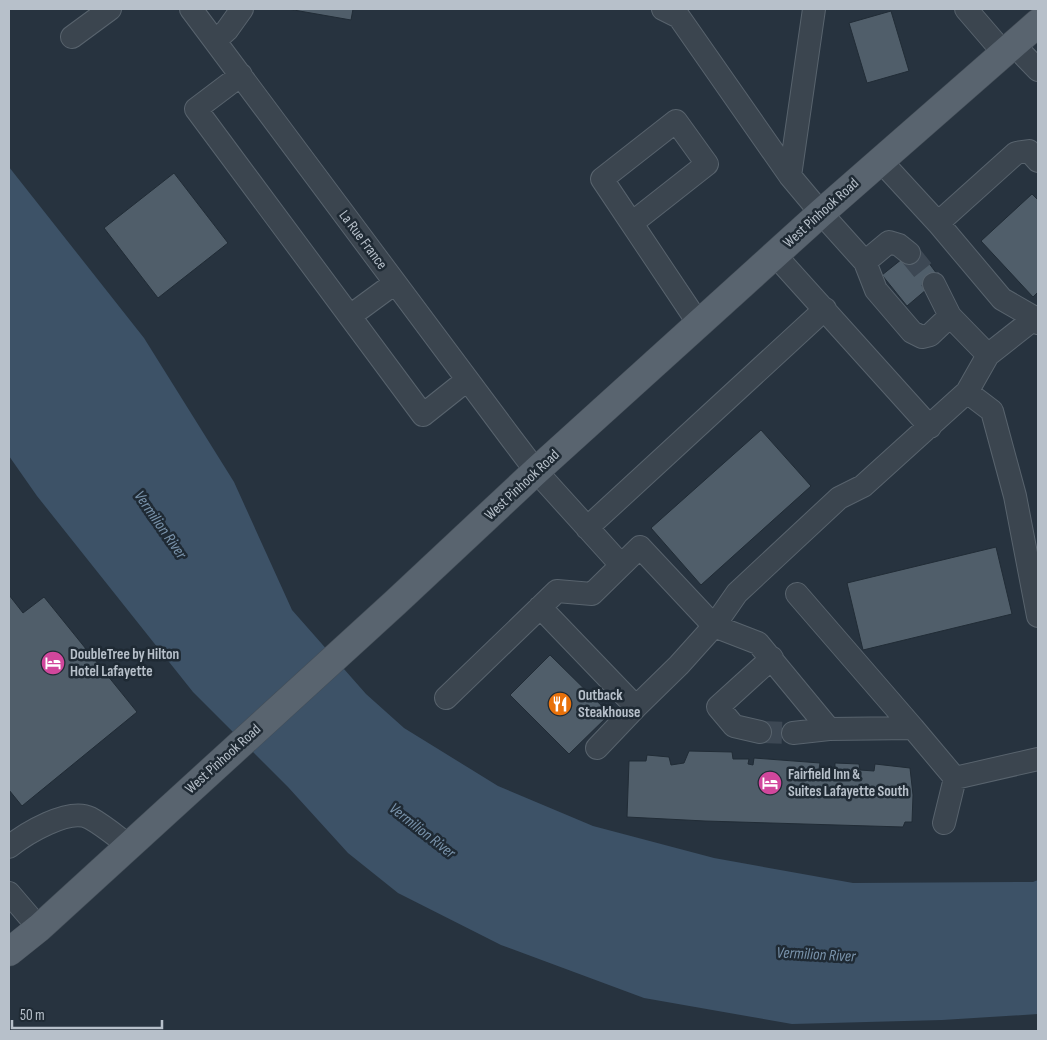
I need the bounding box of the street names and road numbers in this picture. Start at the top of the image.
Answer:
street label: West Pinhook Road [779,174,863,252]
street label: La Rue France [335,207,391,273]
street label: West Pinhook Road [481,446,563,524]
street label: West Pinhook Road [181,720,265,798]

